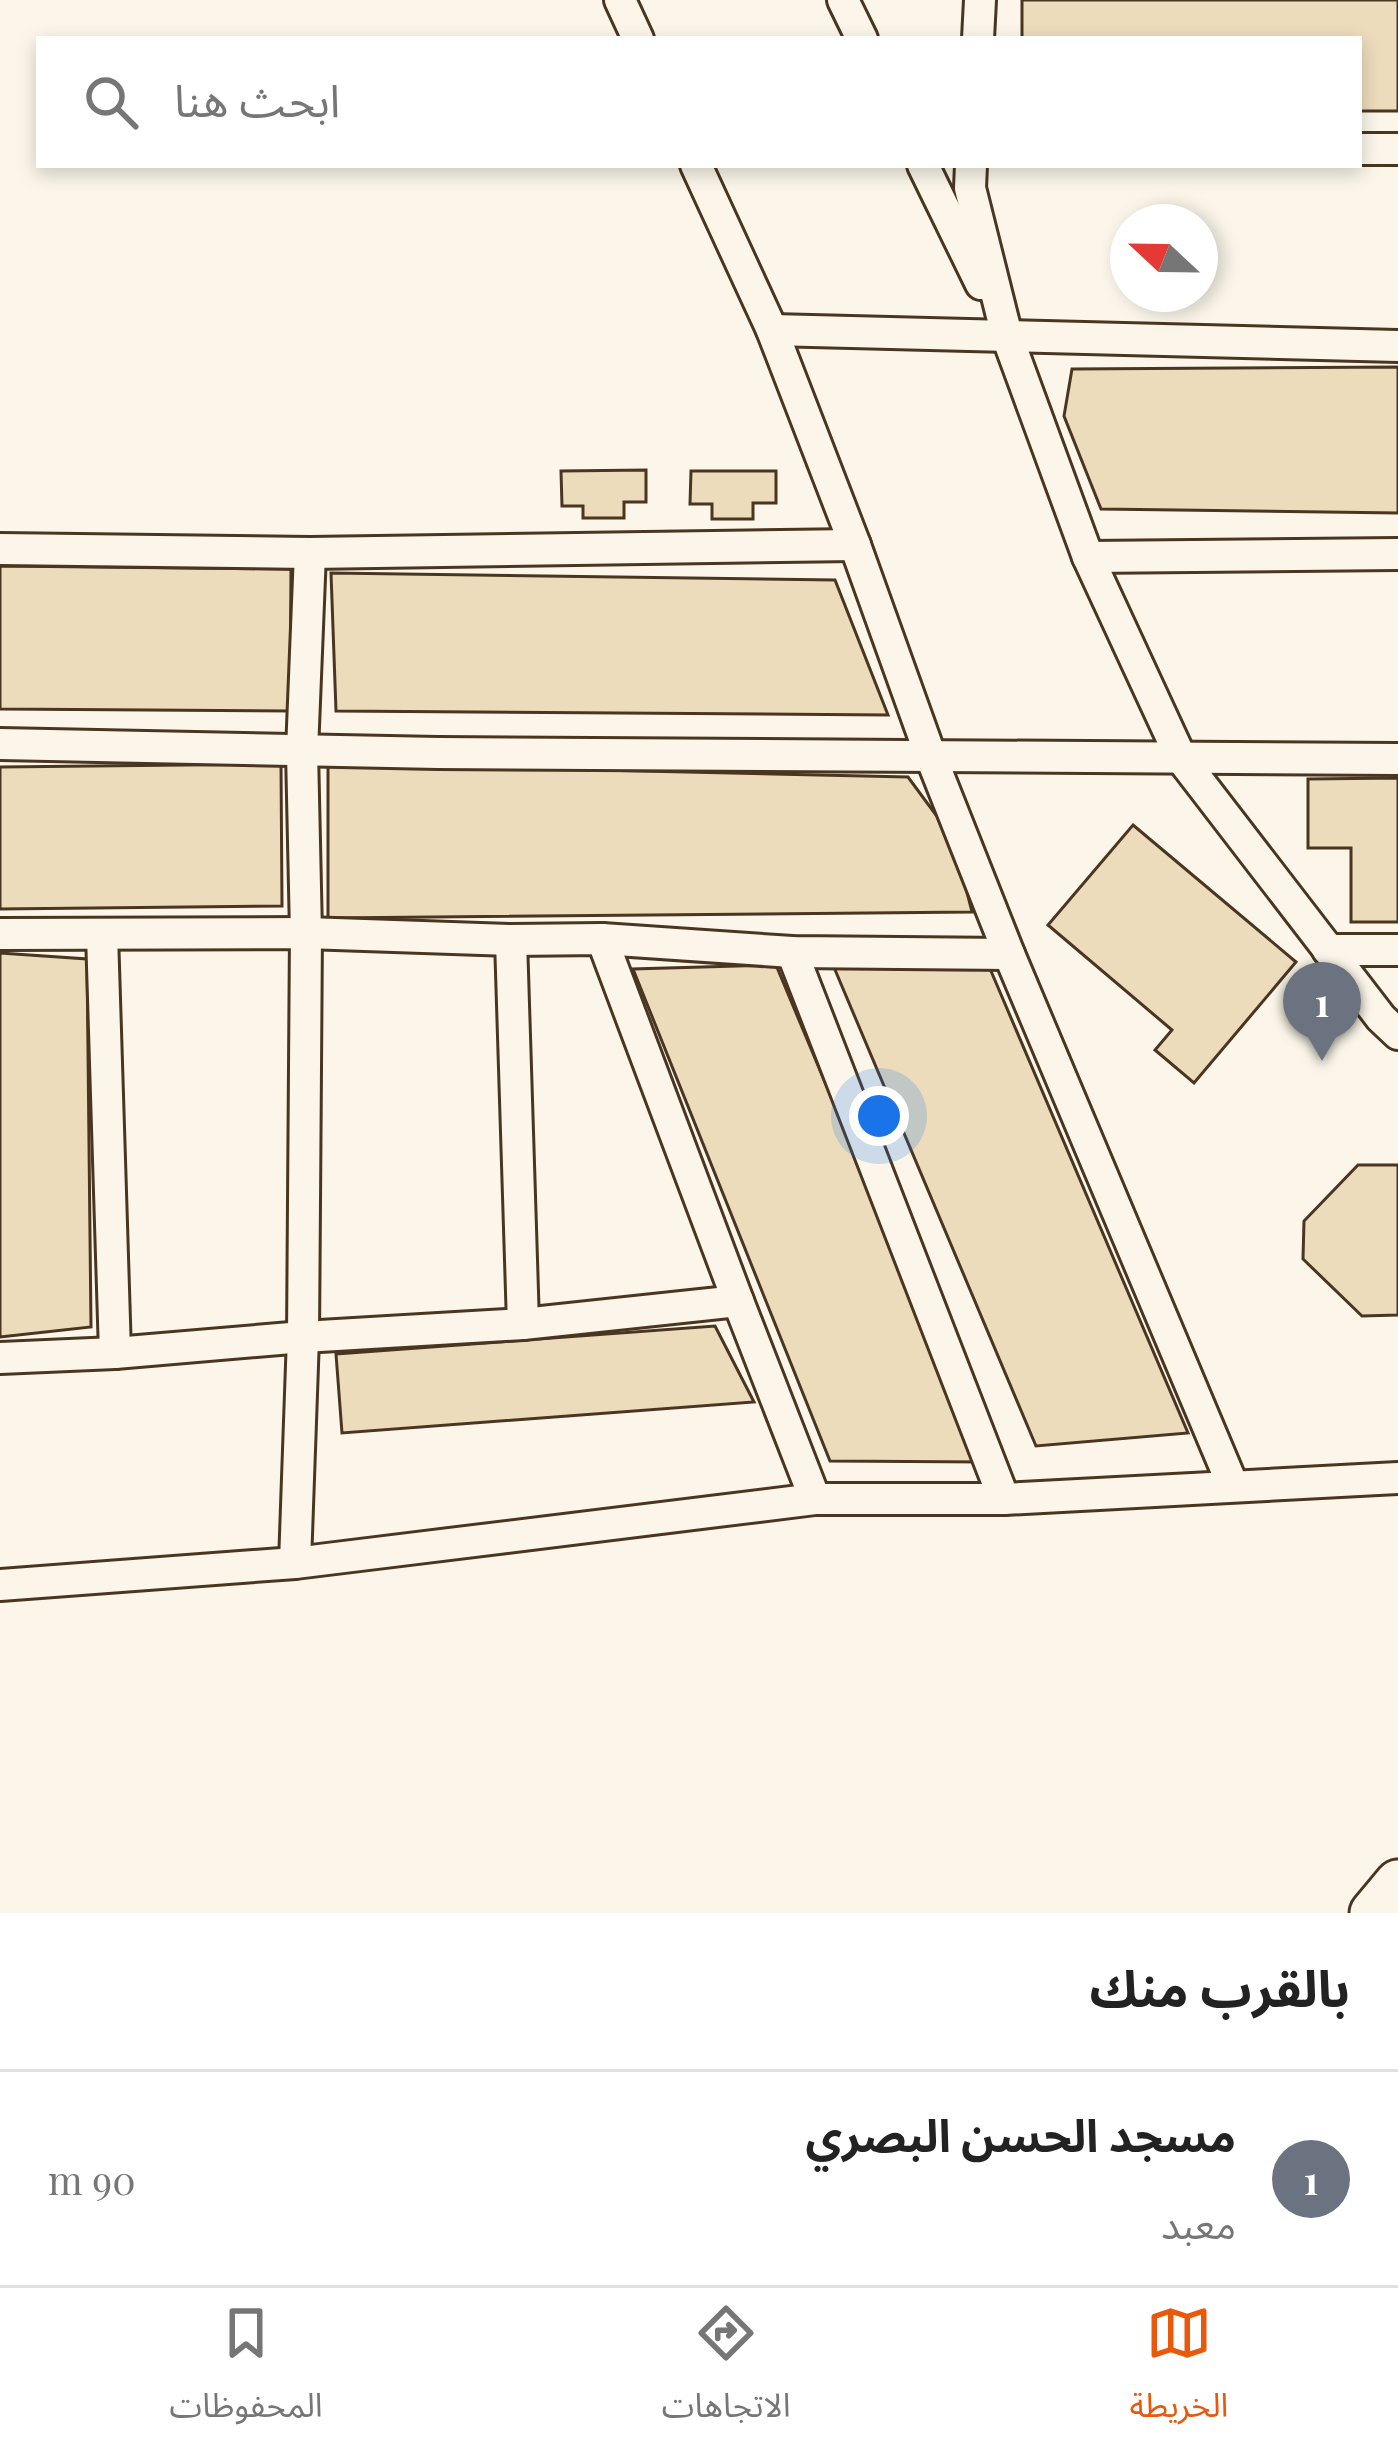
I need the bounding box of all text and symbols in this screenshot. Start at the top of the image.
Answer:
search box [36,36,1362,168]
text: ابحث هنا [174,68,340,128]
icon: search [78,69,144,135]
north arrow [1110,204,1218,312]
pin: 1 [1283,962,1361,1061]
your location [849,1086,909,1146]
text: بالقرب منك [1089,1952,1350,2020]
text: مسجد الحسن البصري [805,2103,1236,2163]
text: 90 m [48,2153,136,2205]
text: 1 [1304,2153,1318,2205]
text: معبد [1161,2197,1236,2249]
tab: المحفوظات [170,2300,323,2441]
tab: الاتجاهات [662,2300,791,2441]
tab: الخريطة [1130,2300,1228,2441]

